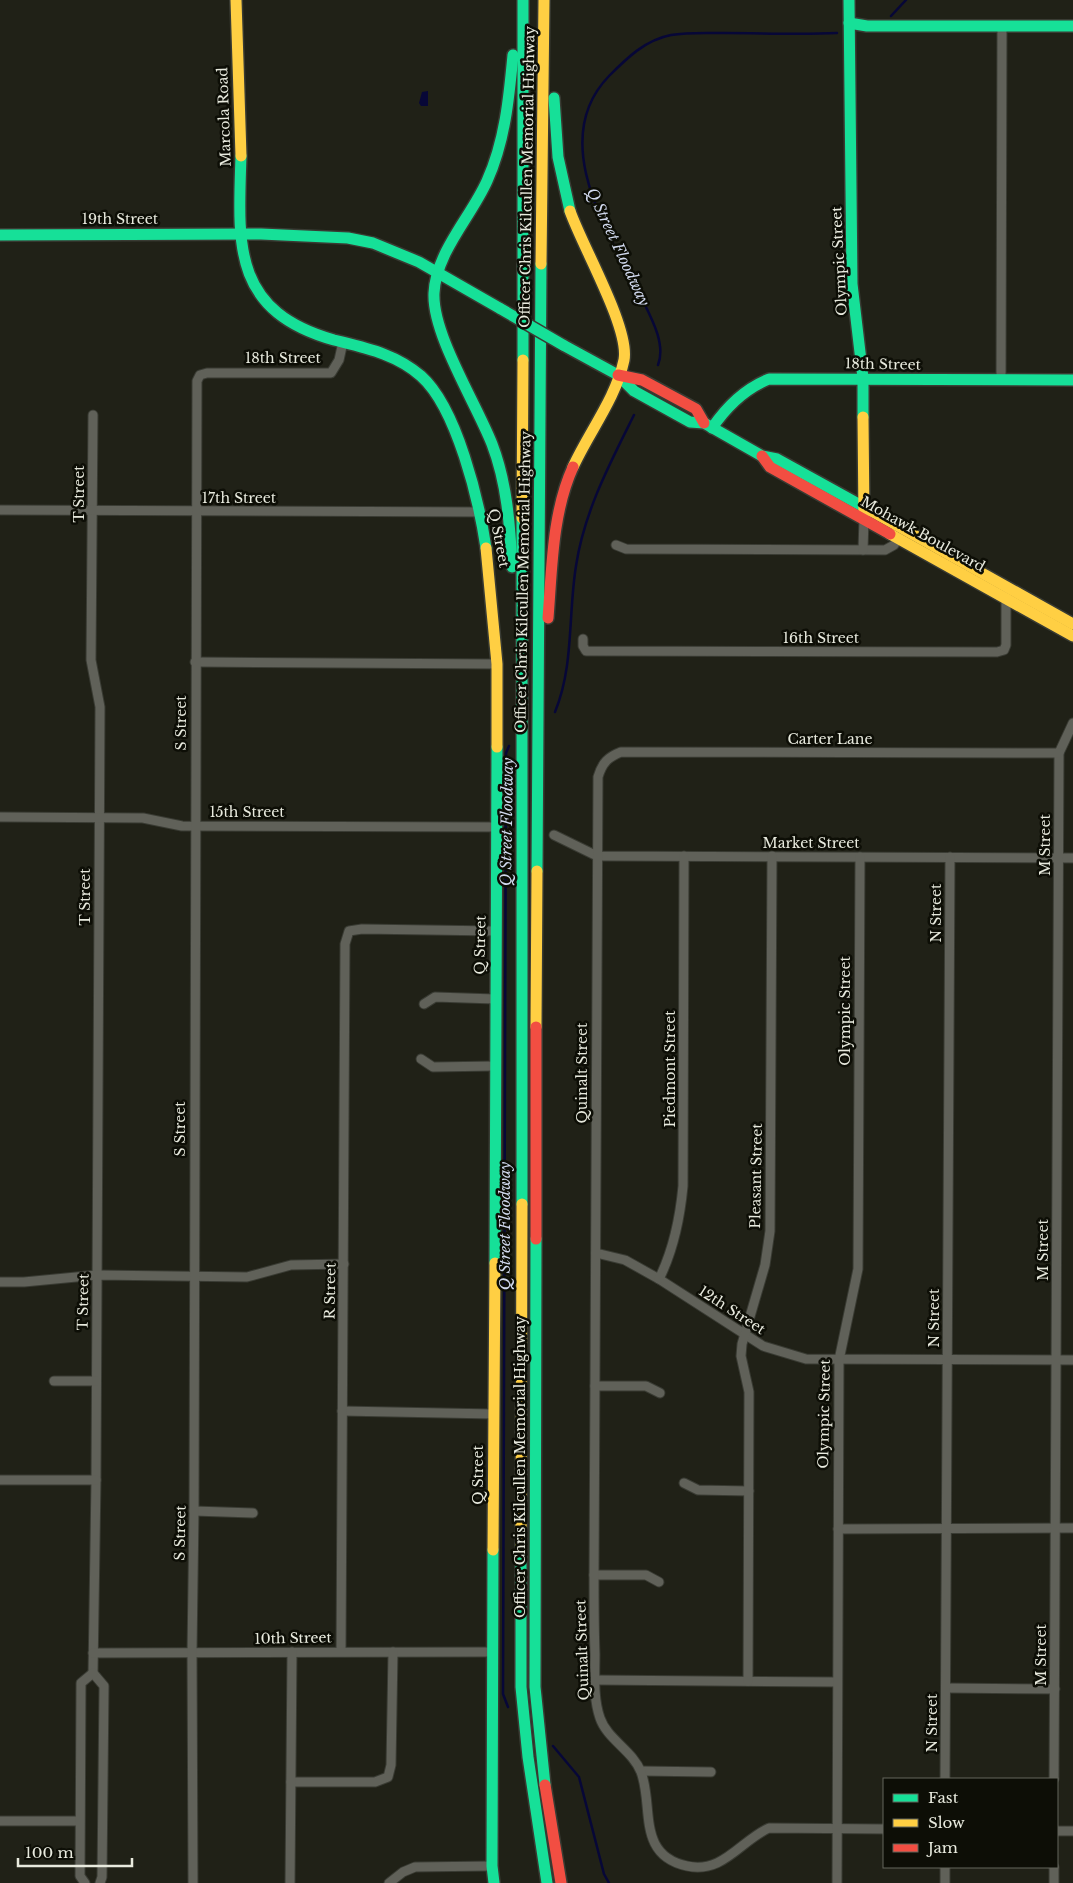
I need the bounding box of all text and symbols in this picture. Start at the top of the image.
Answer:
street label: Officer Chris Kilcullen Memorial Highway [515,26,539,328]
street label: Marcola Road [213,66,235,167]
water label: Q Street Floodway [583,185,654,309]
street label: Olympic Street [827,205,851,316]
street label: 19th Street [82,210,159,228]
street label: 18th Street [245,349,322,367]
street label: 18th Street [845,354,922,374]
street label: Officer Chris Kilcullen Memorial Highway [511,431,535,733]
street label: T Street [70,465,88,522]
street label: 17th Street [202,489,277,507]
street label: Mohawk Boulevard [858,492,989,576]
street label: Q Street [484,507,514,570]
street label: 16th Street [783,629,860,647]
street label: S Street [172,695,190,751]
street label: Carter Lane [788,730,872,748]
water label: Q Street Floodway [496,757,517,886]
street label: 15th Street [209,803,285,821]
street label: M Street [1036,814,1054,876]
street label: Market Street [762,834,860,852]
street label: T Street [76,868,94,925]
street label: N Street [927,883,945,942]
street label: Q Street [470,914,490,975]
street label: Olympic Street [836,956,854,1066]
street label: Piedmont Street [661,1010,679,1128]
street label: Quinalt Street [573,1022,591,1123]
street label: S Street [171,1101,189,1157]
street label: Pleasant Street [746,1123,766,1229]
water label: Q Street Floodway [495,1162,514,1290]
street label: M Street [1034,1219,1052,1281]
street label: R Street [321,1262,340,1320]
street label: T Street [74,1273,93,1331]
street label: 12th Street [695,1282,769,1339]
street label: N Street [925,1288,943,1347]
street label: Officer Chris Kilcullen Memorial Highway [511,1316,529,1618]
street label: Olympic Street [814,1358,834,1469]
street label: Q Street [469,1445,487,1505]
street label: S Street [171,1505,189,1561]
street label: Quinalt Street [571,1599,593,1701]
street label: M Street [1032,1624,1050,1686]
street label: 10th Street [254,1628,333,1648]
street label: N Street [923,1693,941,1752]
legend [883,1778,1058,1868]
text: Fast [928,1788,959,1807]
text: Slow [928,1813,965,1832]
scale bar [18,1836,131,1868]
text: Jam [926,1838,958,1857]
text: 100 m [25,1843,74,1862]

